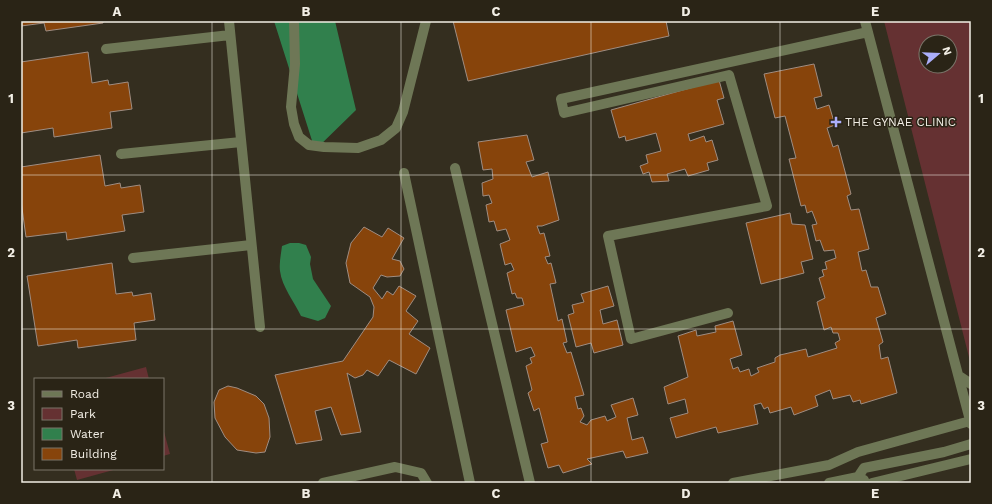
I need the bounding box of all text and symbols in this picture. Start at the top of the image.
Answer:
text: A [113,4,122,19]
text: B [302,4,311,19]
text: C [492,4,501,19]
text: D [681,4,691,19]
text: E [871,4,879,19]
north arrow [918,34,958,74]
text: N [940,45,954,57]
text: 1 [8,91,14,106]
text: 1 [978,91,984,106]
place label: THE GYNAE CLINIC [845,115,956,129]
marker: THE GYNAE CLINIC [830,116,842,128]
text: 2 [7,245,15,260]
text: 2 [977,245,985,260]
legend [34,378,164,470]
text: Road [70,387,99,401]
text: 3 [7,398,15,413]
text: 3 [977,398,985,413]
text: Park [70,407,96,421]
text: Water [70,427,105,441]
text: Building [70,447,117,461]
text: A [113,486,122,501]
text: B [302,486,311,501]
text: C [492,486,501,501]
text: D [681,486,691,501]
text: E [871,486,879,501]

